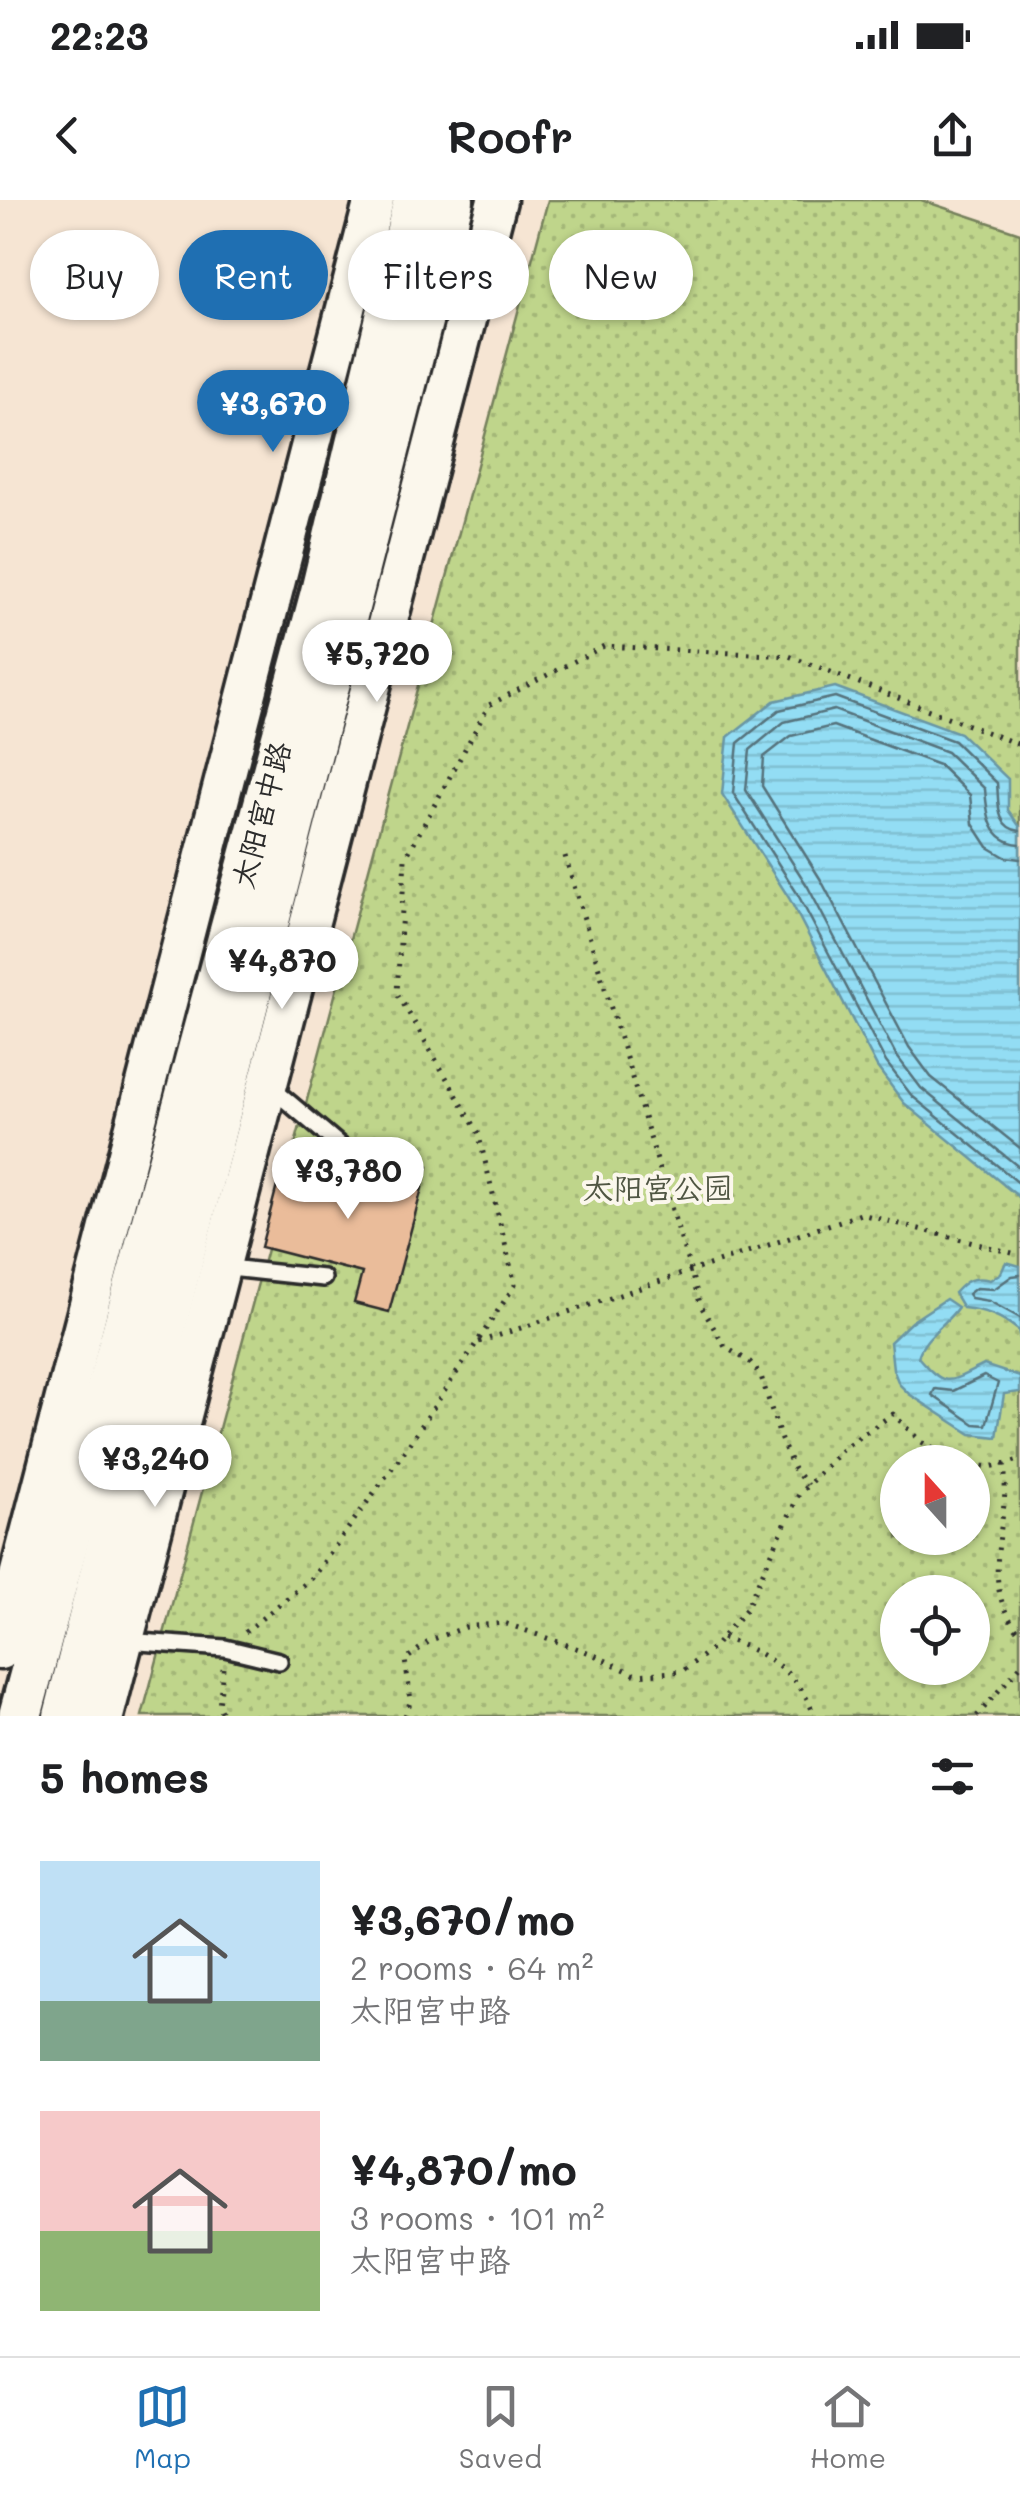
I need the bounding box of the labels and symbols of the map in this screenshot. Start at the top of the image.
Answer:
pin: ¥3,670 [192,370,354,455]
pin: ¥5,720 [296,620,458,705]
street label: 太阳宫中路 [221,737,299,892]
pin: ¥4,870 [201,927,363,1012]
pin: ¥3,780 [267,1137,429,1222]
park label: 太阳宫公园 [583,1167,733,1207]
pin: ¥3,240 [74,1425,236,1510]
north arrow [880,1445,990,1555]

